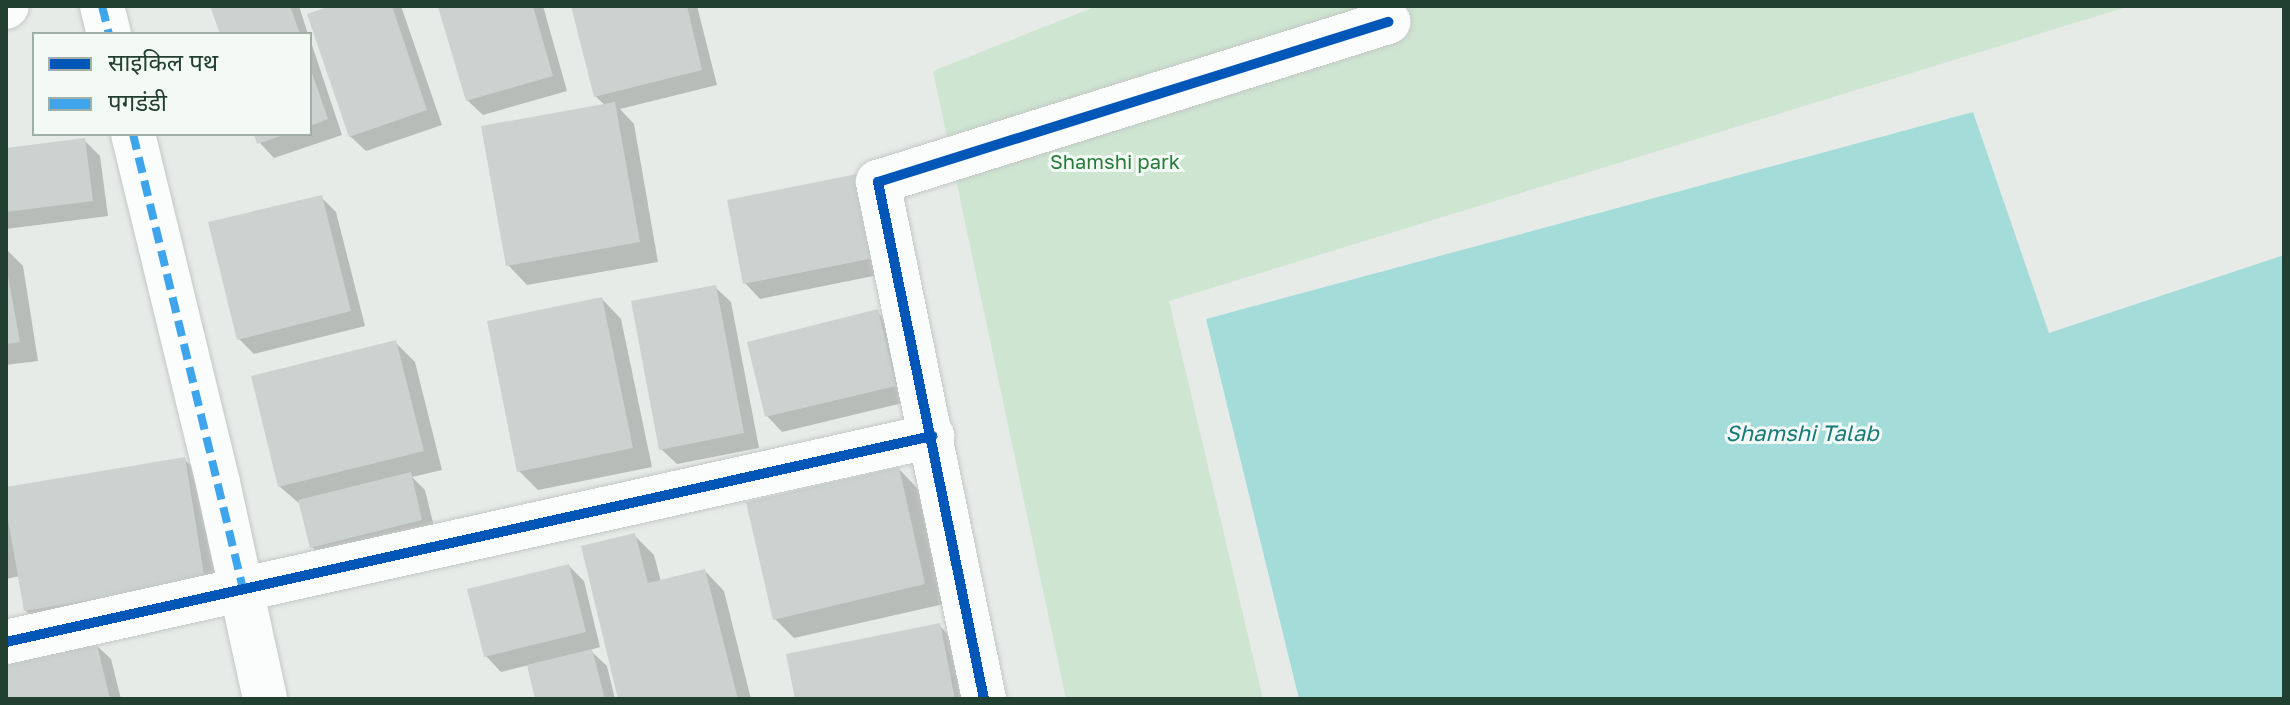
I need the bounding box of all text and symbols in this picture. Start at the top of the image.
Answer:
legend [32,32,312,136]
text: साइकिल पथ [108,47,218,76]
text: पगडंडी [108,87,167,116]
park label: Shamshi park [1050,149,1180,173]
water label: Shamshi Talab [1725,420,1879,446]

